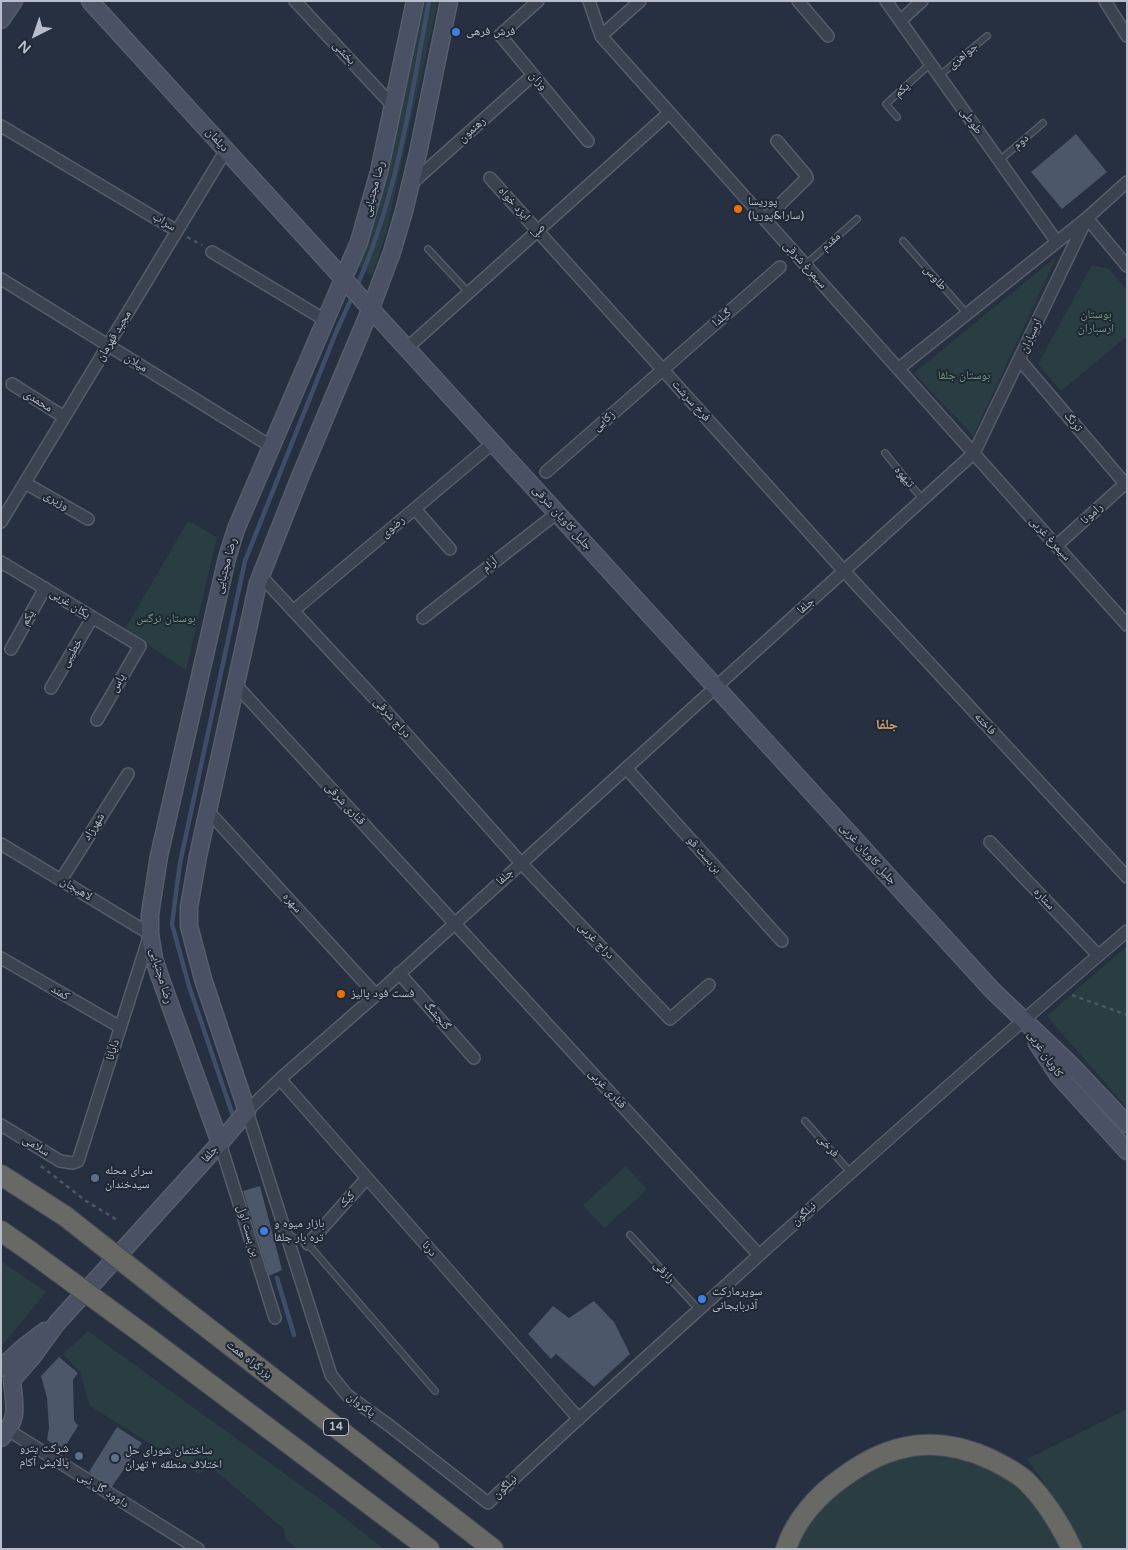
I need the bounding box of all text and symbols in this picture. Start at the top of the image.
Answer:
north arrow [10,10,60,60]
place label: فرش فرهی [466,25,515,39]
marker: فرش فرهی [450,26,462,38]
text: N [15,37,35,57]
street label: بخشی [329,38,359,68]
street label: جواهری [945,40,981,72]
street label: وزان [526,69,550,93]
street label: یکم [891,79,913,101]
street label: طوطی [957,105,985,137]
street label: رهنمون [455,114,489,146]
street label: دیلمان [203,125,231,155]
street label: دوم [1010,131,1032,153]
street label: رضا مجتبایی [360,160,388,218]
street label: ایزد خواه [495,184,533,224]
place label: پوریسا (سارا&پوریا) [748,195,804,223]
marker: پوریسا (سارا&پوریا) [732,203,744,215]
street label: سراب [150,209,178,235]
street label: صبا [527,220,549,242]
street label: مقدم [818,229,844,255]
street label: سیمرغ شرقی [780,238,830,292]
street label: طاوس [920,262,950,294]
street label: گیلدا [709,306,735,330]
street label: مجید قهرمان [93,308,135,364]
park label: بوستان ارسباران [1078,308,1114,336]
street label: ارسباران [1017,316,1045,356]
street label: میلان [122,350,150,376]
park label: بوستان جلفا [938,369,990,383]
street label: فرخ سرشت [669,377,713,425]
street label: محمدی [21,387,55,415]
street label: زکایی [590,407,618,435]
street label: ترنگ [1061,409,1085,435]
street label: تیهوه [891,463,917,491]
street label: جلیل کاویان شرقی [529,483,595,553]
street label: وزیری [41,488,71,514]
street label: رامونا [1078,500,1106,528]
street label: رضوی [378,513,408,541]
street label: سیمرغ غربی [1026,514,1074,564]
street label: رضا مجتبایی [212,537,240,595]
street label: آرام [479,554,501,576]
street label: یکان غربی [47,586,93,622]
street label: جلفا [794,595,818,617]
street label: یکم [18,608,38,628]
park label: بوستان نرگس [136,612,196,626]
street label: خطیبی [58,636,86,670]
street label: یاس [107,671,129,695]
street label: دراج شرقی [370,695,414,741]
street label: فاخته [971,710,999,738]
district label: جلفا [876,717,898,733]
street label: قناری شرقی [322,780,368,828]
street label: شهرزاد [80,811,108,843]
street label: جلیل کاویان غربی [836,820,900,888]
street label: بن‌بست قو [684,833,724,877]
street label: جلفا [493,866,517,888]
street label: لاهیجان [57,874,95,904]
street label: ستاره [1030,885,1058,913]
street label: سهره [279,890,305,916]
street label: دراج غربی [575,920,617,962]
street label: رضا مجتبایی [146,947,176,1005]
street label: کمند [48,982,72,1004]
place label: فست فود پالیز [351,987,415,1001]
marker: فست فود پالیز [335,988,347,1000]
street label: گنجشگ [420,999,454,1033]
street label: کاویان غربی [1024,1028,1066,1080]
street label: دایانا [103,1038,123,1062]
street label: قناری غربی [585,1066,629,1112]
street label: سلامی [20,1132,52,1160]
street label: فرخی [814,1132,842,1160]
street label: جلفا [199,1142,221,1166]
place label: سرای محله سیدخندان [105,1164,153,1192]
marker: سرای محله سیدخندان [89,1172,101,1184]
street label: کبک [336,1189,358,1211]
street label: نیلگون [789,1199,819,1229]
street label: بن بست اول [233,1203,263,1259]
place label: بازار میوه و تره بار جلفا [274,1217,325,1245]
marker: بازار میوه و تره بار جلفا [258,1225,270,1237]
street label: درنا [418,1238,440,1260]
street label: رازقی [650,1258,678,1286]
place label: سوپرمارکت آذربایجانی [712,1285,762,1313]
marker: سوپرمارکت آذربایجانی [696,1293,708,1305]
street label: بزرگراه همت [223,1338,275,1382]
street label: پاکروان [344,1389,378,1421]
road number: 14 [324,1418,348,1435]
place label: شرکت پترو پالایش آکام [19,1442,69,1470]
place label: ساختمان شورای حل اختلاف منطقه ۳ تهران [125,1444,222,1472]
marker: شرکت پترو پالایش آکام [73,1450,85,1462]
marker: ساختمان شورای حل اختلاف منطقه ۳ تهران [109,1452,121,1464]
street label: داوود گل نبی [75,1469,131,1511]
street label: نیلگون [490,1472,520,1502]

